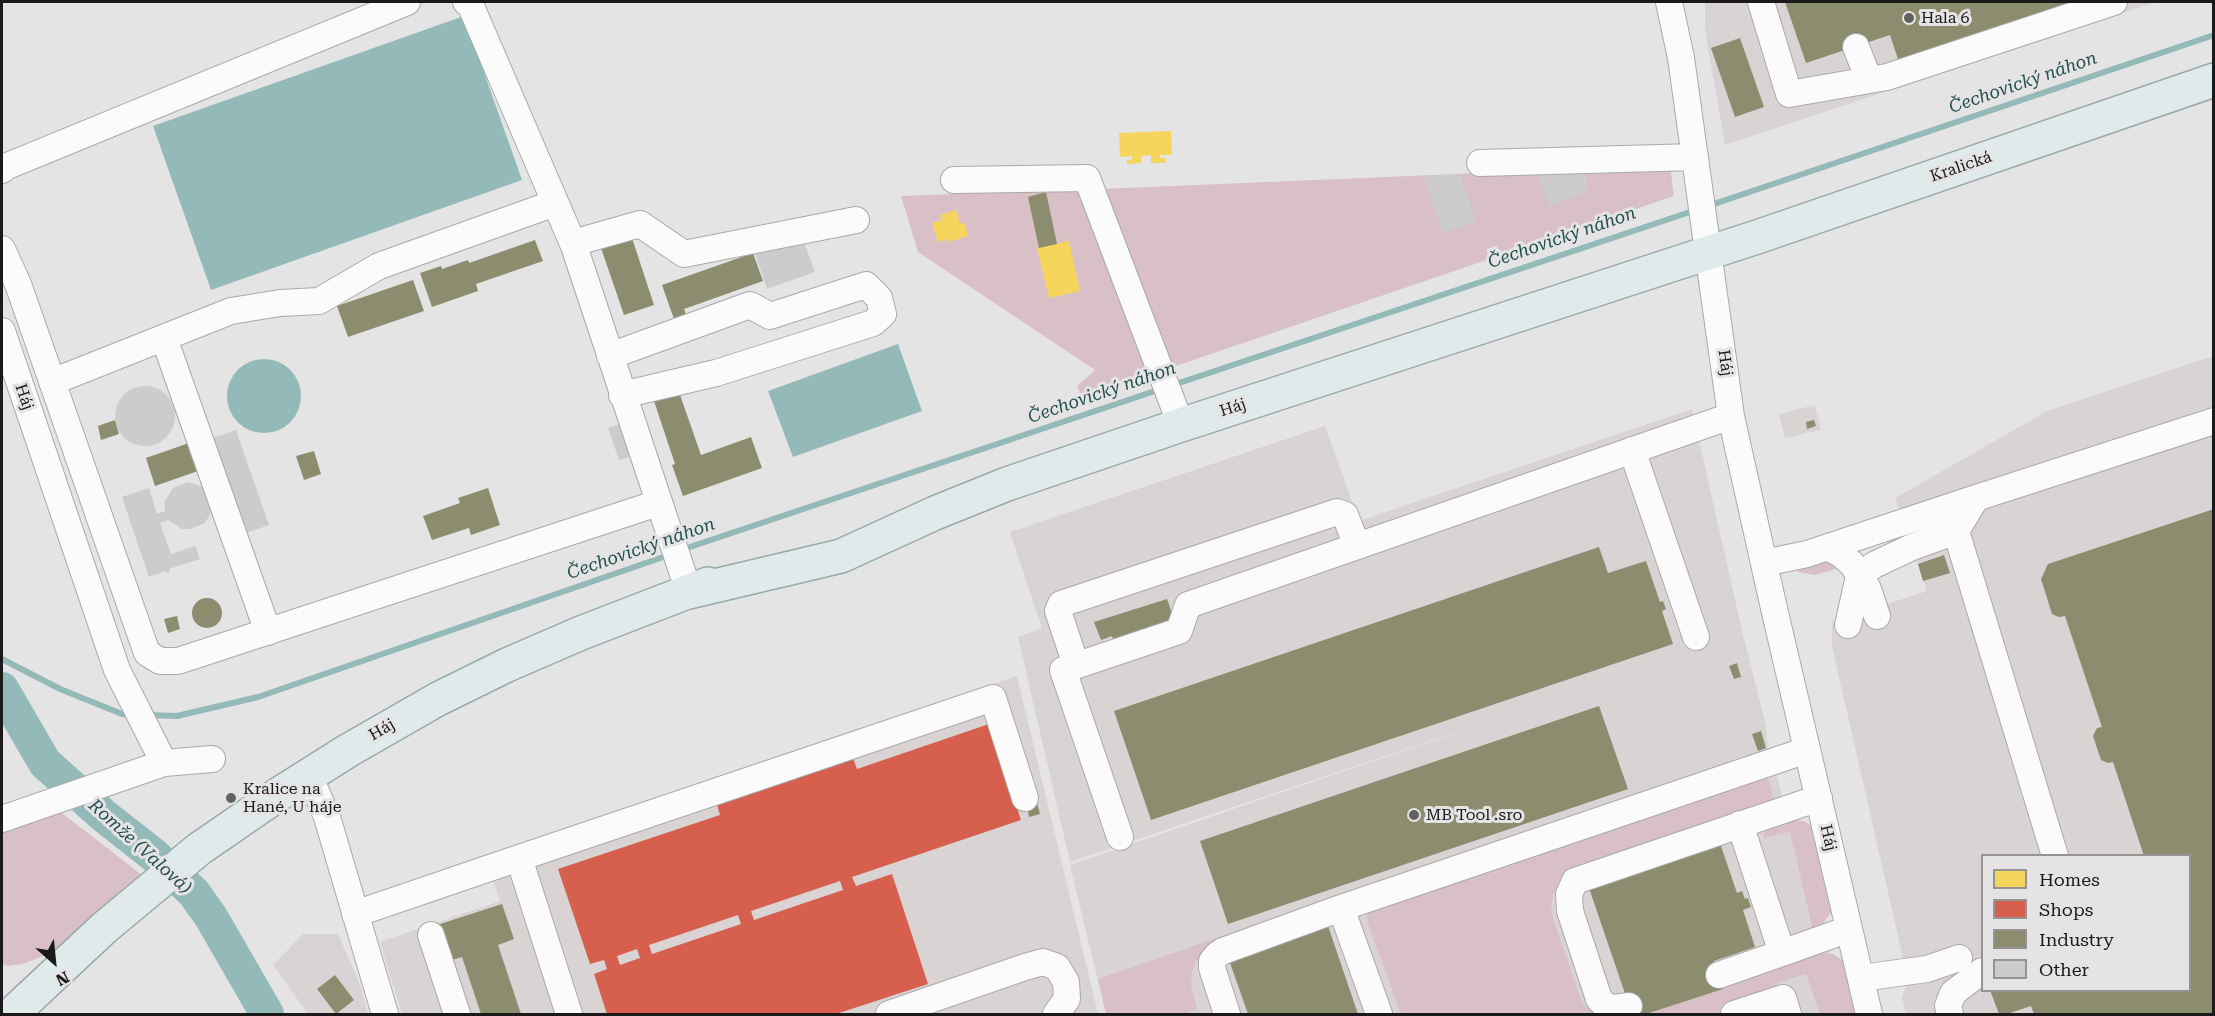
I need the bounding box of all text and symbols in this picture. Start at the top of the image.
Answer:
place label: Hala 6 [1921,8,1969,28]
marker: Hala 6 [1902,11,1916,25]
water label: Čechovický náhon [1946,48,2100,118]
street label: Kralická [1928,148,1994,186]
water label: Čechovický náhon [1485,203,1639,273]
street label: Háj [1714,348,1736,378]
water label: Čechovický náhon [1025,358,1179,428]
street label: Háj [11,381,37,413]
street label: Háj [1217,395,1249,421]
water label: Čechovický náhon [564,514,718,584]
street label: Háj [366,715,398,745]
place label: Kralice na Hané, U háje [243,779,342,817]
marker: Kralice na Hané, U háje [224,791,238,805]
water label: Romže (Valová) [84,795,196,899]
place label: MB Tool .sro [1426,805,1522,825]
marker: MB Tool .sro [1407,808,1421,822]
street label: Háj [1816,823,1840,853]
legend [1981,854,2191,992]
text: Homes [2039,869,2100,890]
text: Shops [2039,899,2093,920]
text: Industry [2039,929,2114,950]
north arrow [24,932,84,992]
text: Other [2039,959,2089,980]
text: N [53,967,72,990]

